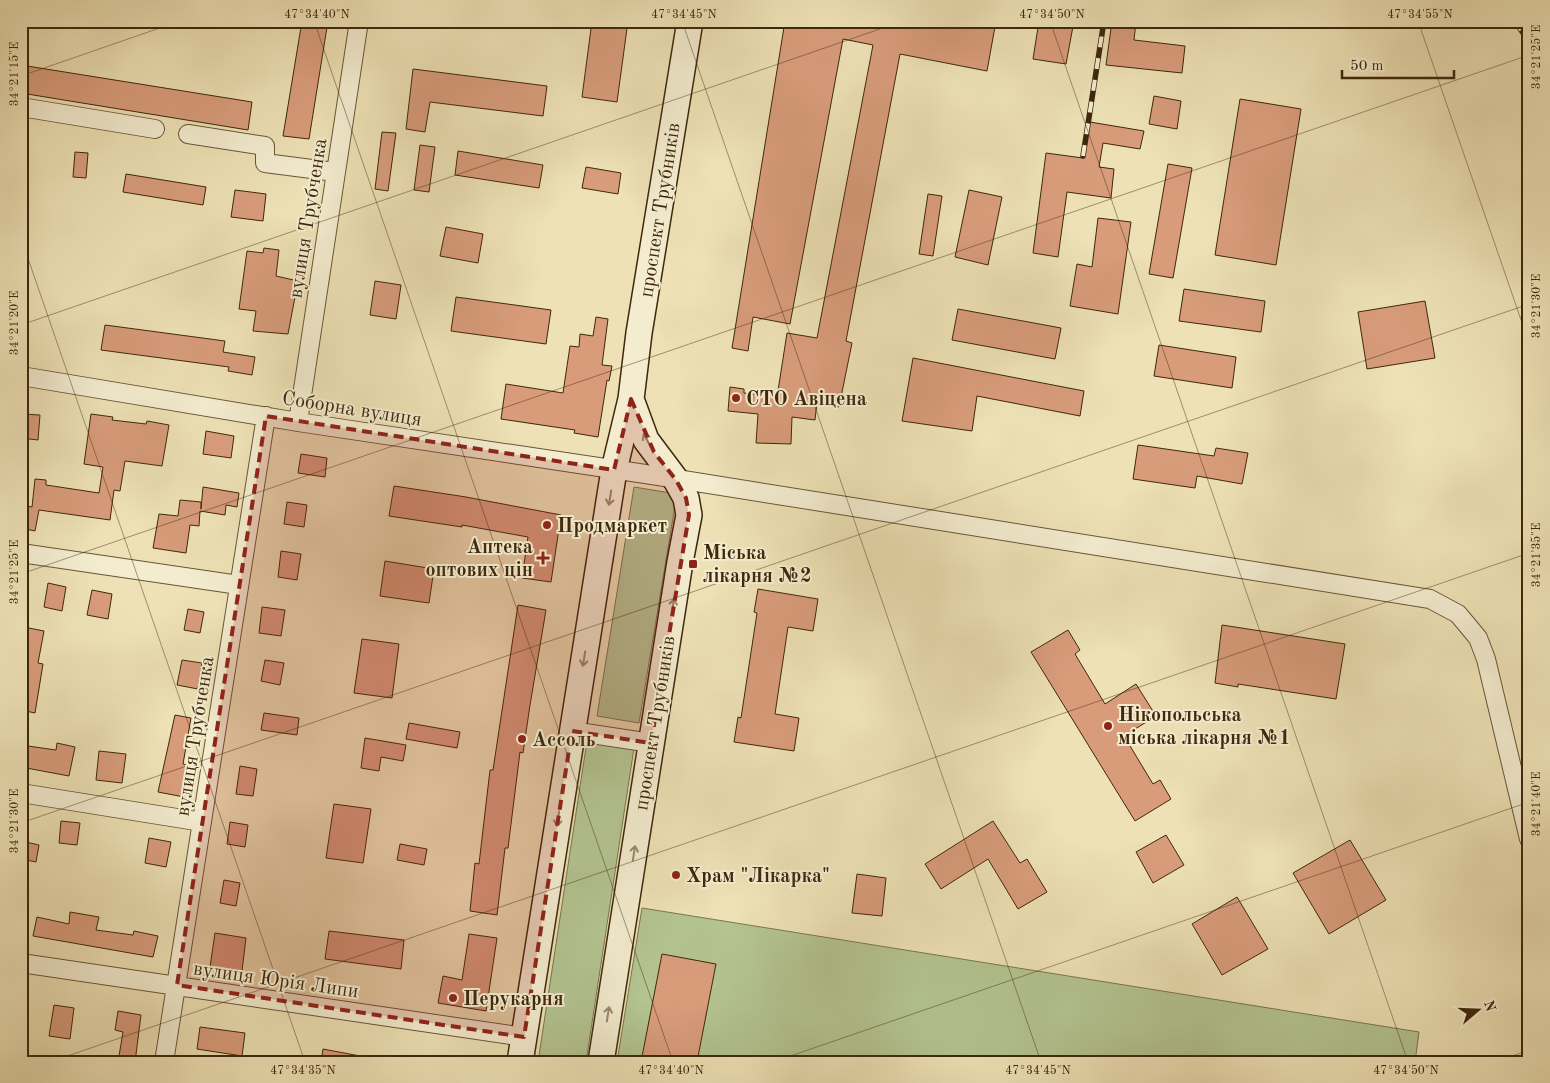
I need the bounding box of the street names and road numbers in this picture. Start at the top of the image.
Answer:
street label: проспект Трубників [637,122,685,299]
street label: вулиця Трубченка [286,137,332,300]
street label: Соборна вулиця [280,389,423,431]
street label: проспект Трубників [632,635,680,812]
street label: вулиця Трубченка [173,655,219,818]
street label: вулиця Юрія Липи [192,959,360,1002]

